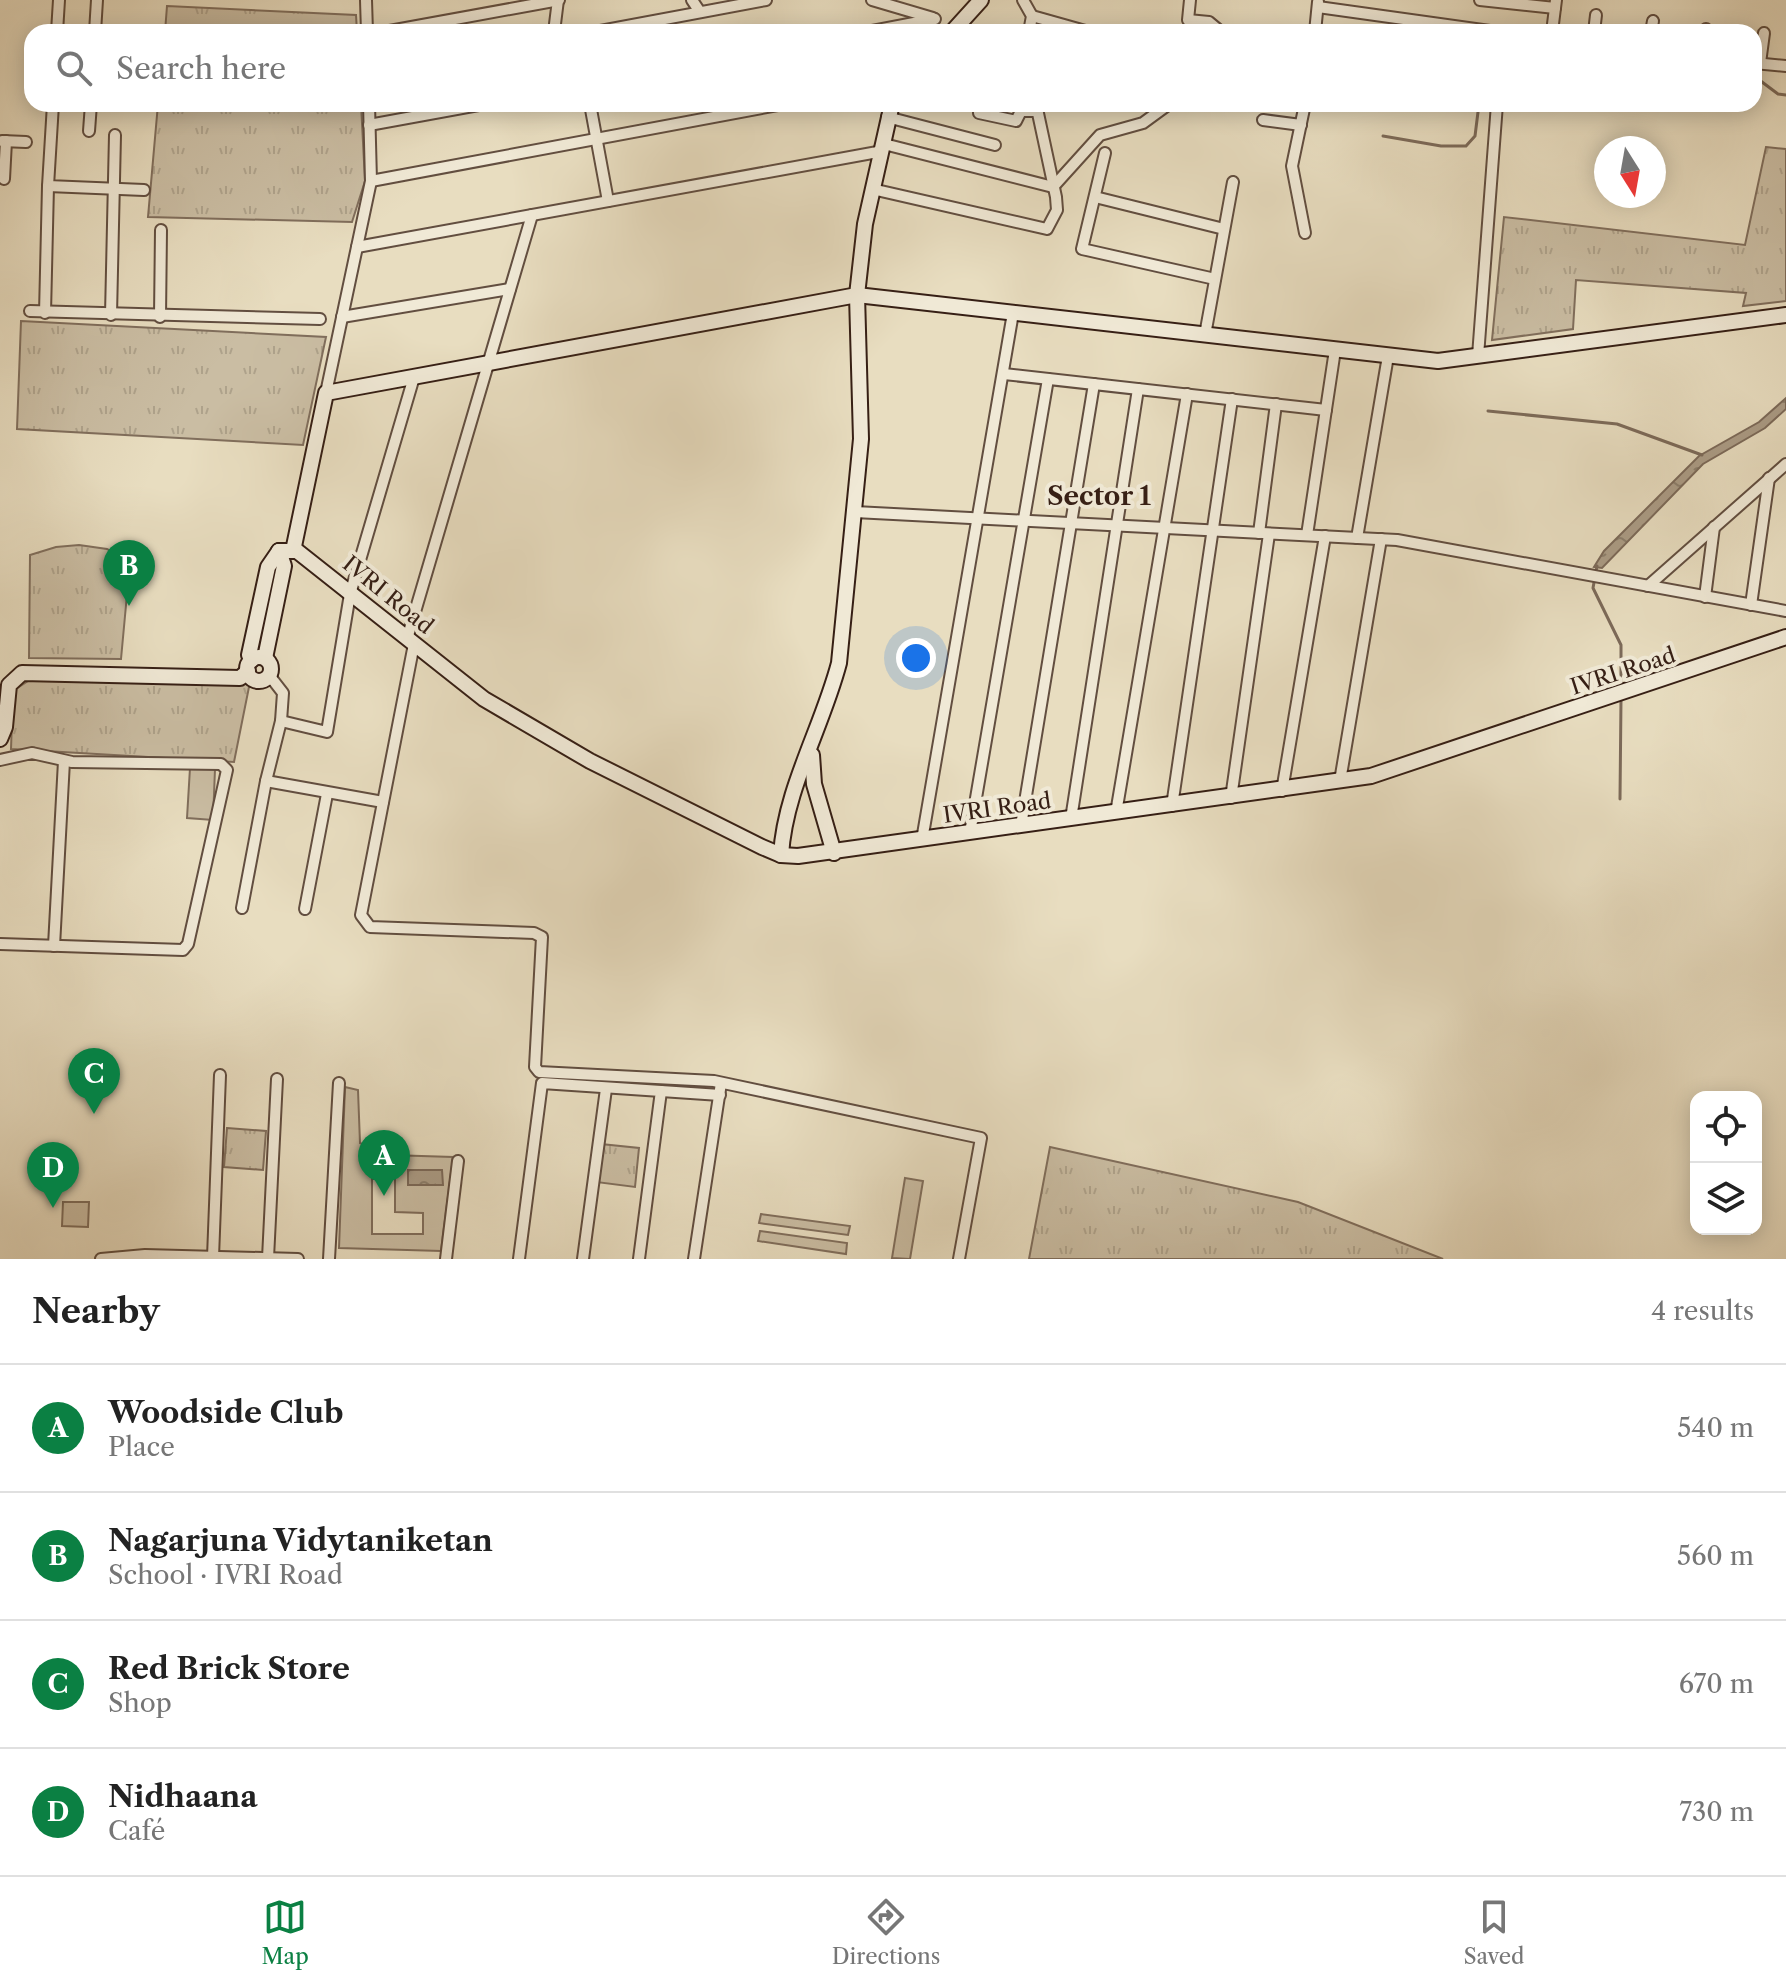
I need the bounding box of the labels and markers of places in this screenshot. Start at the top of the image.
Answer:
pin: B [103,540,155,606]
pin: C [68,1048,120,1114]
pin: A [358,1130,410,1196]
pin: D [27,1142,79,1208]

